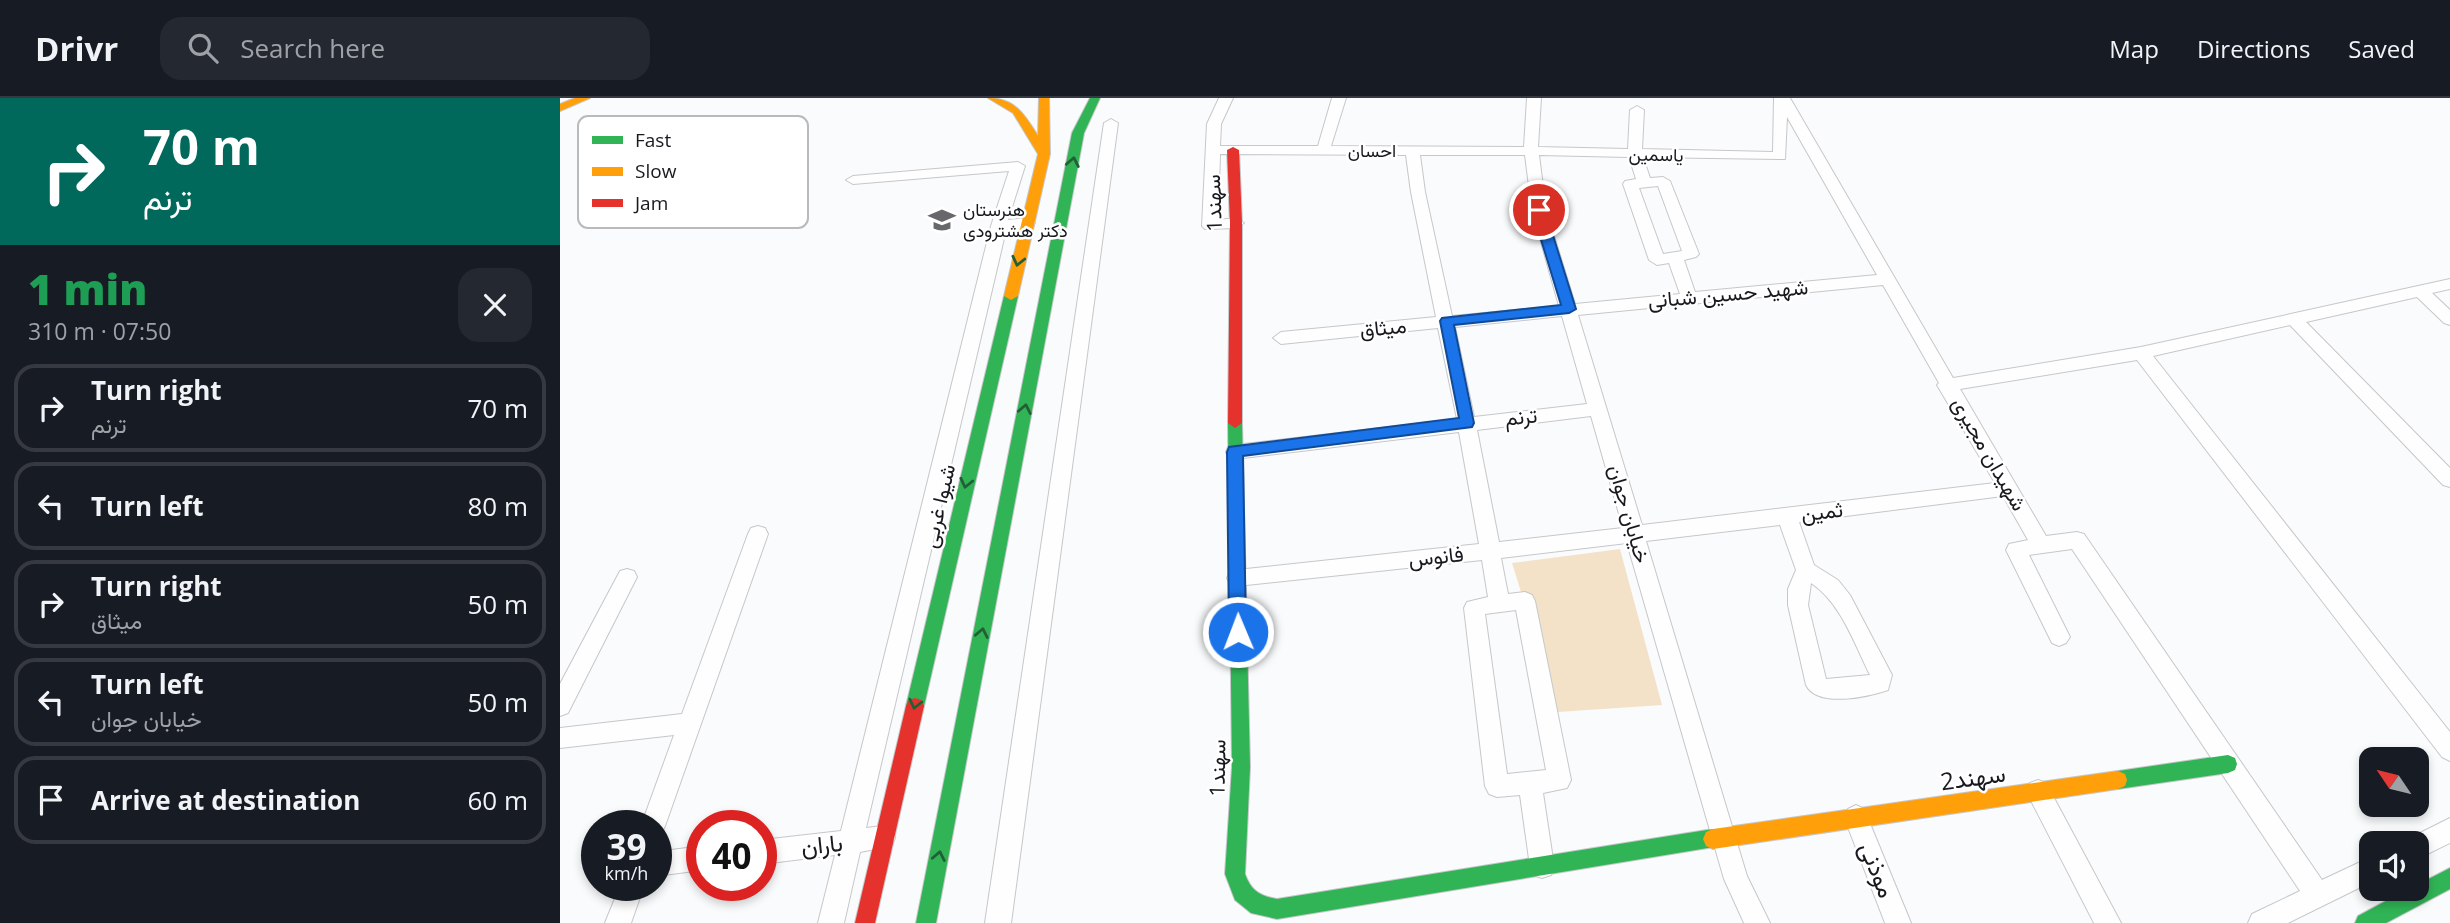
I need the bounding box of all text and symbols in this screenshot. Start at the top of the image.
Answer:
search box [160,17,650,80]
text: Drivr [35,26,118,71]
icon: search [184,29,222,67]
text: Search here [240,30,385,66]
text: Map [2109,32,2159,65]
text: Directions [2197,32,2310,65]
text: Saved [2348,32,2415,65]
text: 70 m [143,113,260,179]
legend [578,116,808,228]
icon: right [28,126,119,217]
text: Fast [635,127,671,153]
street label: احسان [1348,138,1396,162]
street label: یاسمین [1628,142,1684,166]
one-way arrow [1064,156,1079,168]
text: Slow [635,158,677,184]
street label: 1سهند [1198,174,1228,232]
text: ترنم [143,176,192,219]
pin [1509,180,1569,240]
text: Jam [633,190,668,216]
icon: arrive [1520,191,1558,229]
place label: هنرستان دکتر هشترودی [963,197,1068,242]
school or university icon: هنرستان دکتر هشترودی [927,205,957,235]
one-way arrow [1012,255,1026,267]
text: 1 min [28,260,147,317]
button: close [458,268,532,342]
street label: شهید حسین شبانی [1647,272,1809,314]
street label: میثاق [1358,311,1408,343]
text: 310 m · 07:50 [28,315,171,347]
text: Turn right [91,372,222,408]
icon: right [32,389,70,427]
text: 70 m [467,390,528,426]
street label: شهیدان مجیری [1946,391,2034,516]
street label: ترنم [1503,400,1539,433]
one-way arrow [1017,403,1032,415]
text: ترنم [91,408,127,440]
street label: شیوا غربی [915,461,961,550]
street label: خیابان جوان [1603,461,1657,566]
one-way arrow [960,477,975,489]
icon: left [32,487,70,525]
text: Turn left [91,488,203,524]
text: 80 m [467,488,528,524]
street label: ثمین [1799,495,1844,527]
street label: فانوس [1407,539,1465,573]
text: Turn right [91,568,222,604]
icon: right [32,585,70,623]
text: 50 m [467,586,528,622]
position arrow [1201,595,1275,669]
text: میثاق [91,604,142,636]
one-way arrow [974,627,989,639]
text: Turn left [91,666,203,702]
icon: left [32,683,70,721]
text: 50 m [467,684,528,720]
one-way arrow [908,698,923,710]
text: خیابان جوان [91,702,202,734]
street label: 1سهند [1203,739,1231,797]
north arrow [2359,747,2429,817]
map controls [2359,747,2429,901]
street label: 2سهند [1938,756,2008,797]
icon: arrive [32,781,70,819]
text: Arrive at destination [91,782,360,818]
text: 60 m [467,782,528,818]
speed limit sign: 40 [686,810,777,901]
text: 39 [606,823,647,870]
street label: باران [799,825,844,862]
button: sound [2359,831,2429,901]
street label: موذنی [1852,837,1904,902]
one-way arrow [931,850,946,862]
text: km/h [605,861,648,885]

